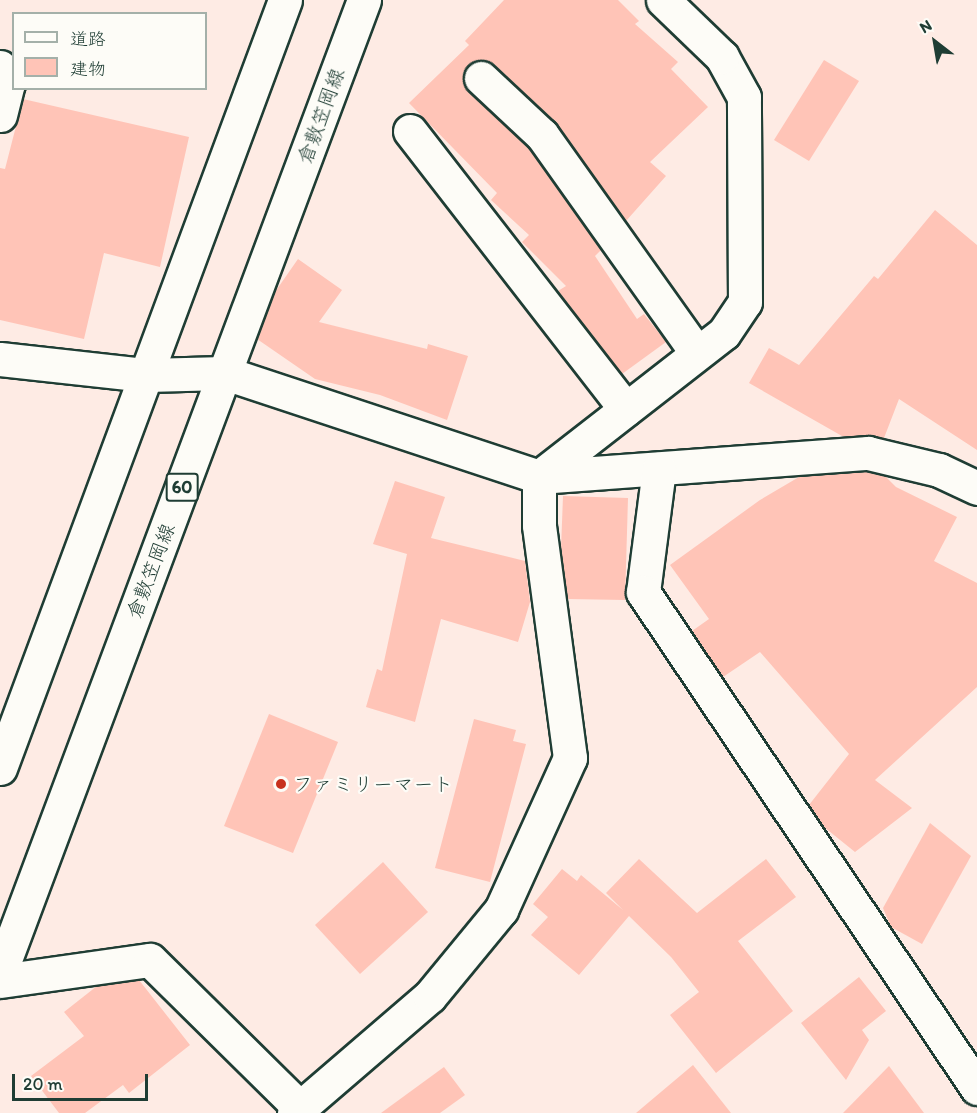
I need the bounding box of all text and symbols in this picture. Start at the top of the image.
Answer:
legend [12,12,207,90]
north arrow [905,12,965,72]
text: N [916,15,935,37]
text: 道路 [70,28,106,50]
text: 建物 [70,58,106,80]
street label: 倉敷笠岡線 [293,65,349,167]
road number: 60 [166,472,198,502]
street label: 倉敷笠岡線 [122,520,180,622]
place label: ファミリーマート [293,772,453,796]
marker: ファミリーマート [274,777,288,791]
scale bar [15,1062,152,1100]
text: 20 m [23,1073,63,1095]

